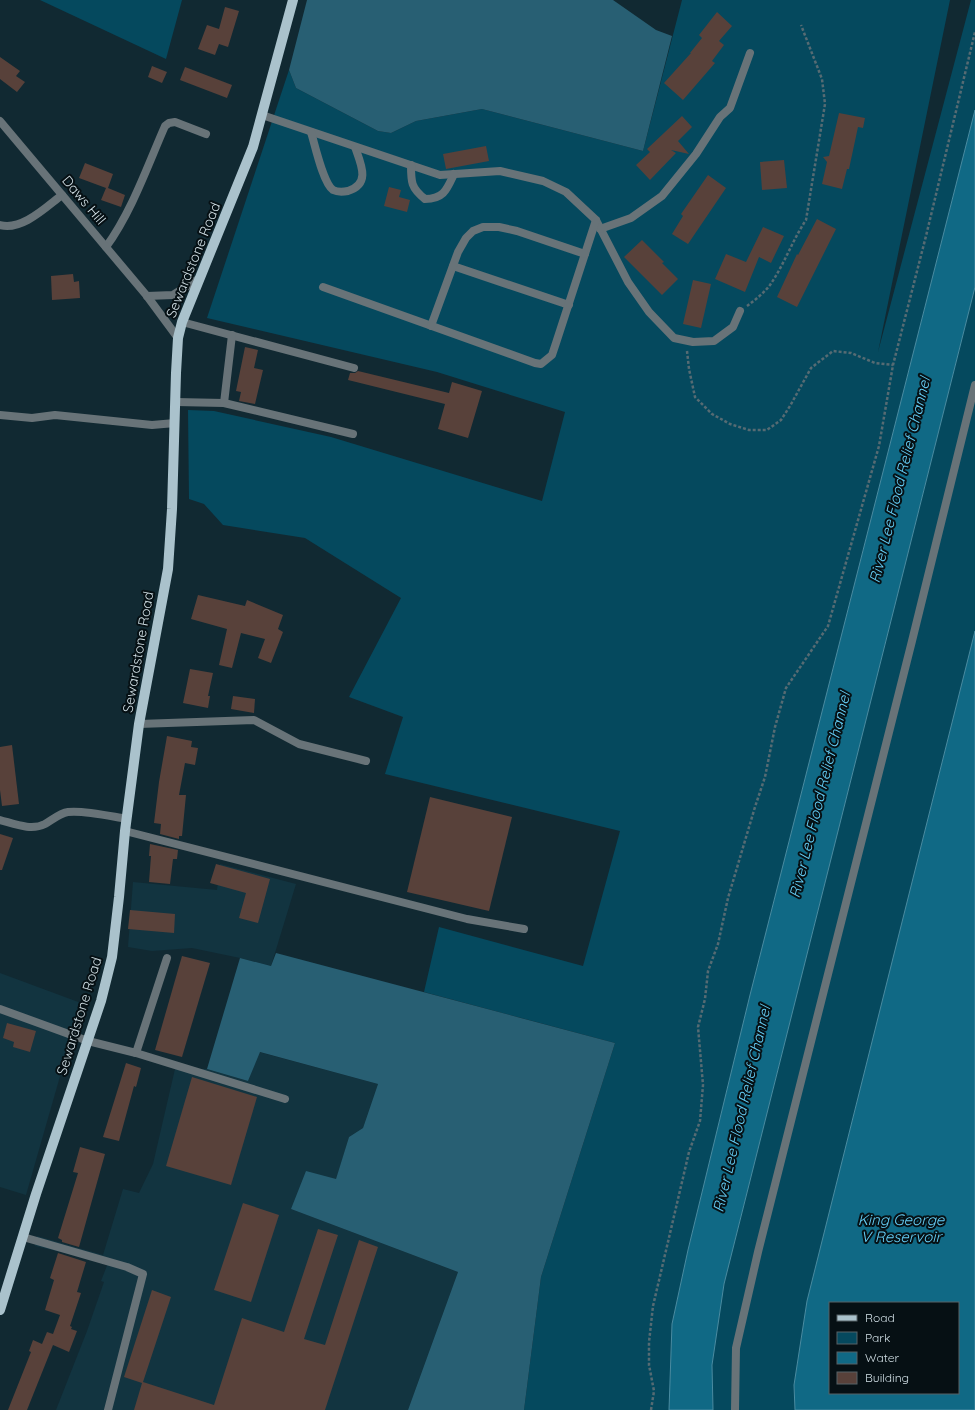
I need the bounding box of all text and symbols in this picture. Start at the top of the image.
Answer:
street label: Daws Hill [58,172,110,228]
street label: Sewardstone Road [162,200,224,320]
water label: River Lee Flood Relief Channel [865,374,935,585]
street label: Sewardstone Road [118,590,158,714]
water label: River Lee Flood Relief Channel [785,689,855,900]
street label: Sewardstone Road [52,955,106,1077]
water label: River Lee Flood Relief Channel [708,1002,775,1214]
water label: King George V Reservoir [858,1210,945,1246]
legend [829,1302,959,1394]
text: Road [865,1310,895,1325]
text: Park [865,1330,890,1345]
text: Water [865,1350,900,1365]
text: Building [865,1370,909,1385]

